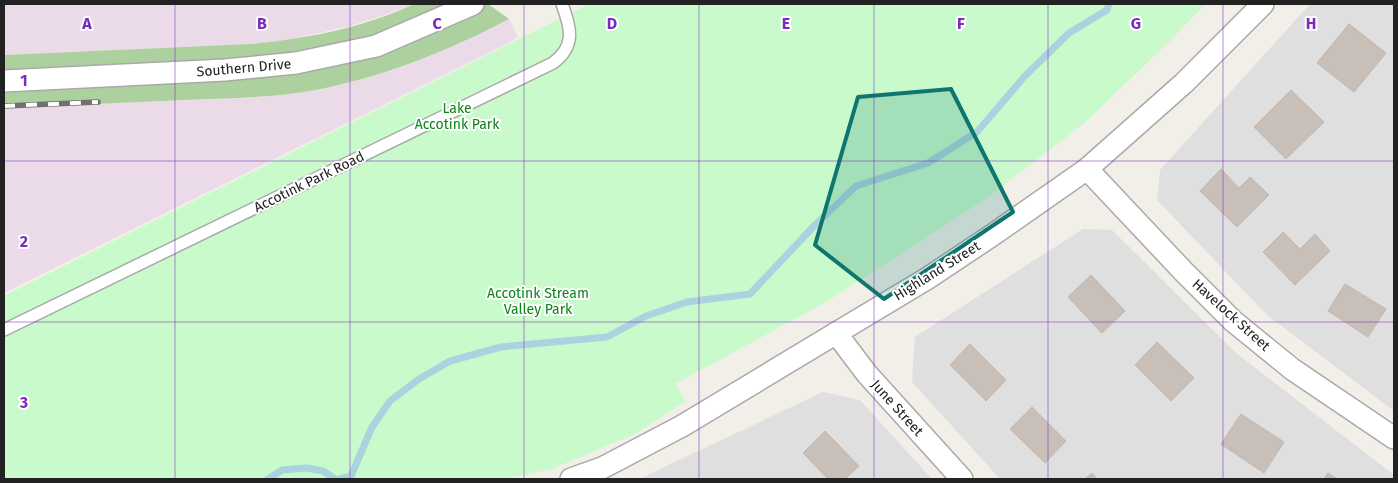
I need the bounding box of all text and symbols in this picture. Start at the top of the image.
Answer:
text: A [81,14,92,33]
text: B [257,14,267,33]
text: C [432,14,442,33]
text: D [607,14,617,33]
text: E [782,14,790,33]
text: F [957,14,965,33]
text: G [1131,14,1141,33]
text: H [1306,14,1316,33]
street label: Southern Drive [196,55,292,81]
text: 1 [20,71,28,90]
park label: Lake Accotink Park [415,100,500,133]
street label: Accotink Park Road [251,148,367,216]
text: 2 [20,232,28,251]
street label: Highland Street [891,237,984,304]
street label: Havelock Street [1188,276,1274,355]
park label: Accotink Stream Valley Park [487,285,589,318]
street label: June Street [867,376,927,440]
text: 3 [19,393,28,412]

